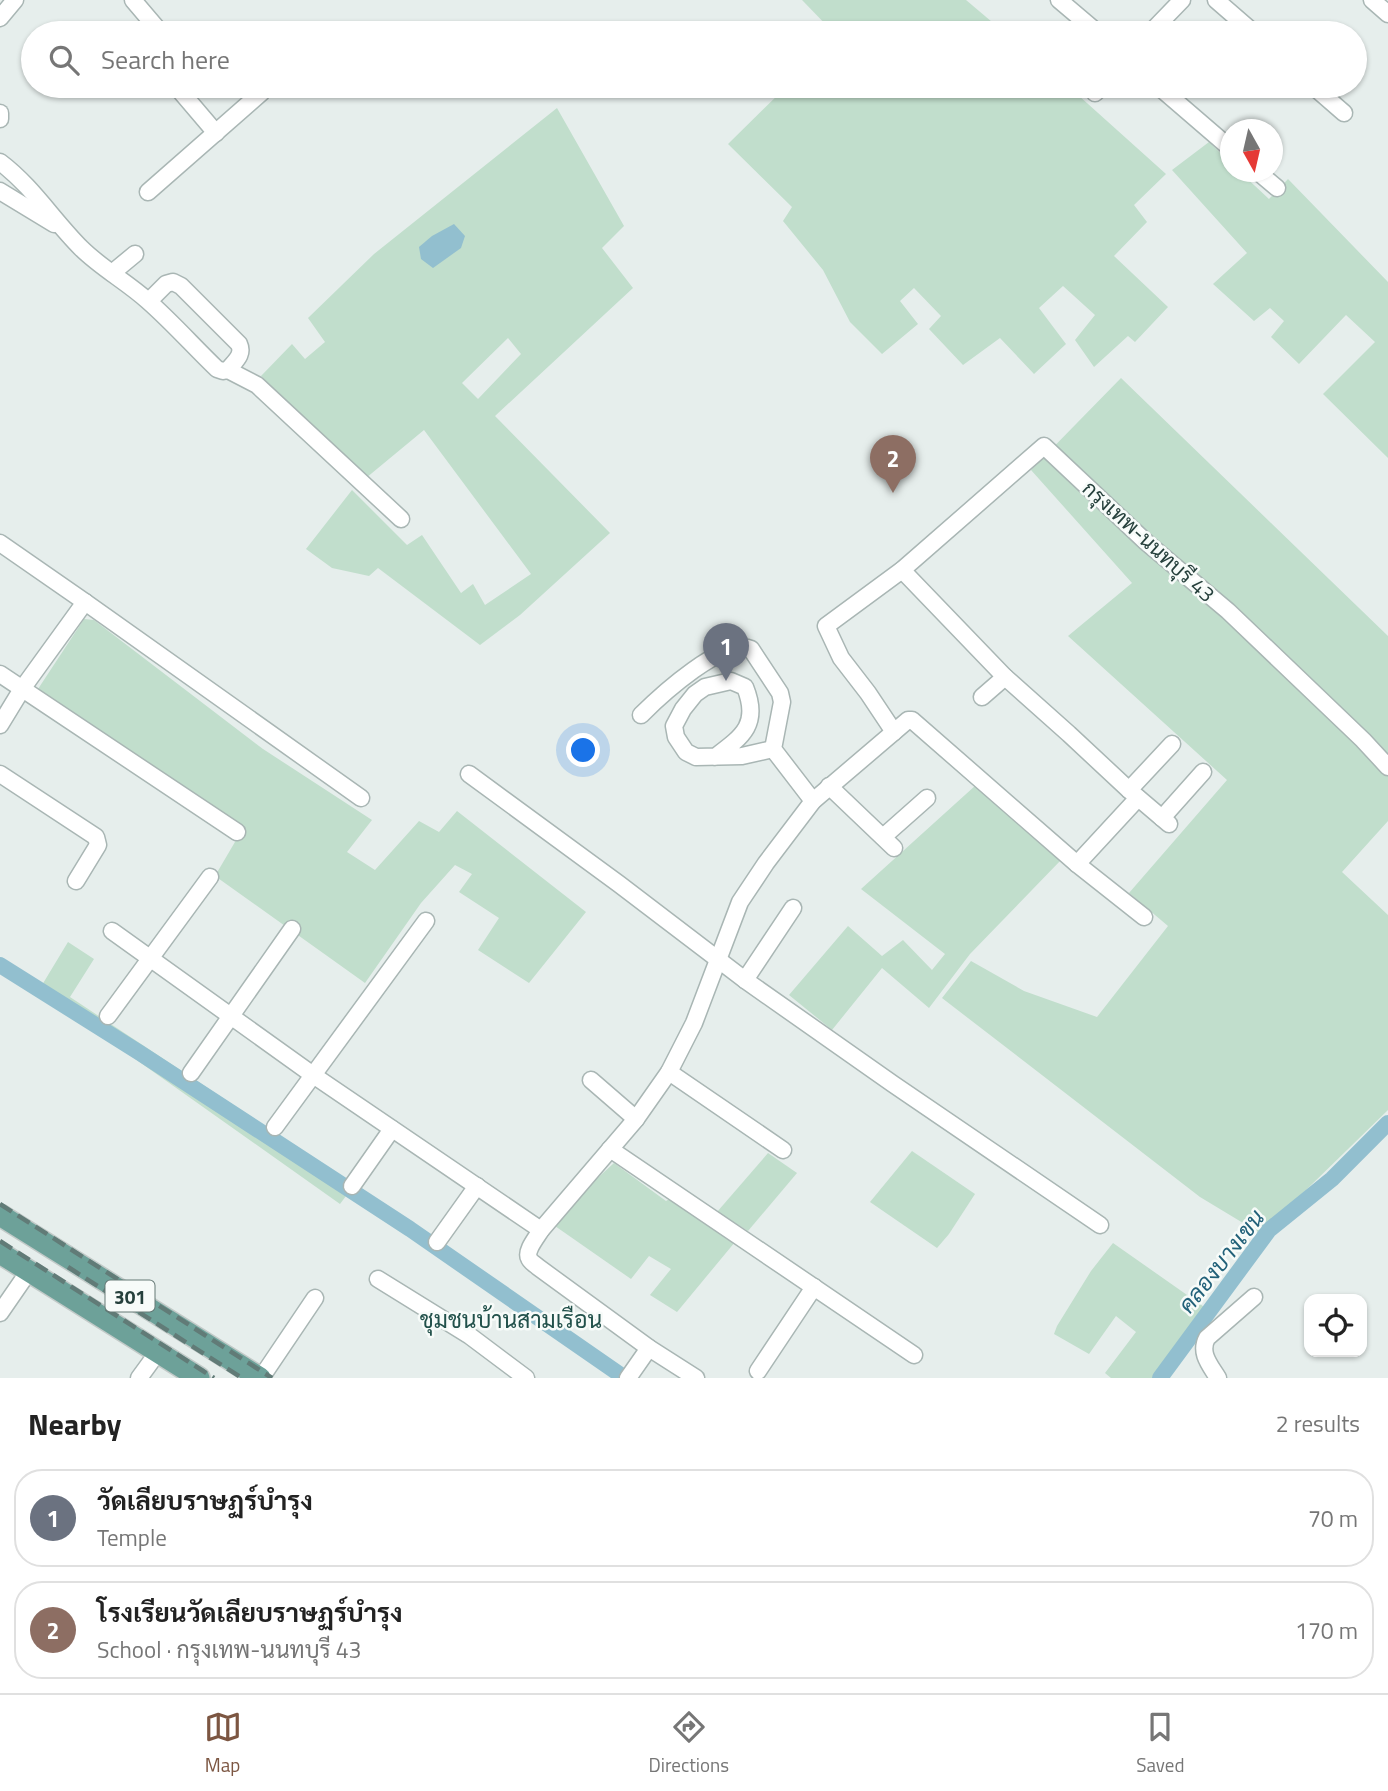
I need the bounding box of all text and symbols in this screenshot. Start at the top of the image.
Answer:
search box [21,21,1367,98]
text: Search here [101,40,230,79]
icon: search [45,41,83,79]
north arrow [1220,119,1283,182]
pin: 2 [870,435,916,493]
street label: กรุงเทพ-นนทบุรี 43 [1076,473,1222,609]
pin: 1 [703,623,749,681]
your location [566,733,600,767]
water label: คลองบางเขน [1169,1201,1273,1320]
road number: 301 [106,1280,154,1312]
map controls [1304,1294,1367,1357]
button: locate [1304,1294,1367,1357]
district label: ชุมชนบ้านสามเรือน [420,1302,602,1337]
text: Nearby [28,1401,121,1447]
text: 2 results [1276,1406,1360,1441]
text: วัดเลียบราษฏร์บำรุง [97,1481,313,1520]
text: 1 [47,1501,59,1536]
text: 70 m [1308,1501,1358,1536]
text: Temple [97,1520,167,1555]
text: โรงเรียนวัดเลียบราษฏร์บำรุง [97,1593,403,1632]
text: 2 [47,1613,59,1648]
text: 170 m [1295,1613,1358,1648]
text: School · กรุงเทพ-นนทบุรี 43 [97,1632,361,1667]
tab: Map [204,1708,242,1779]
tab: Directions [649,1708,729,1779]
tab: Saved [1136,1708,1184,1779]

